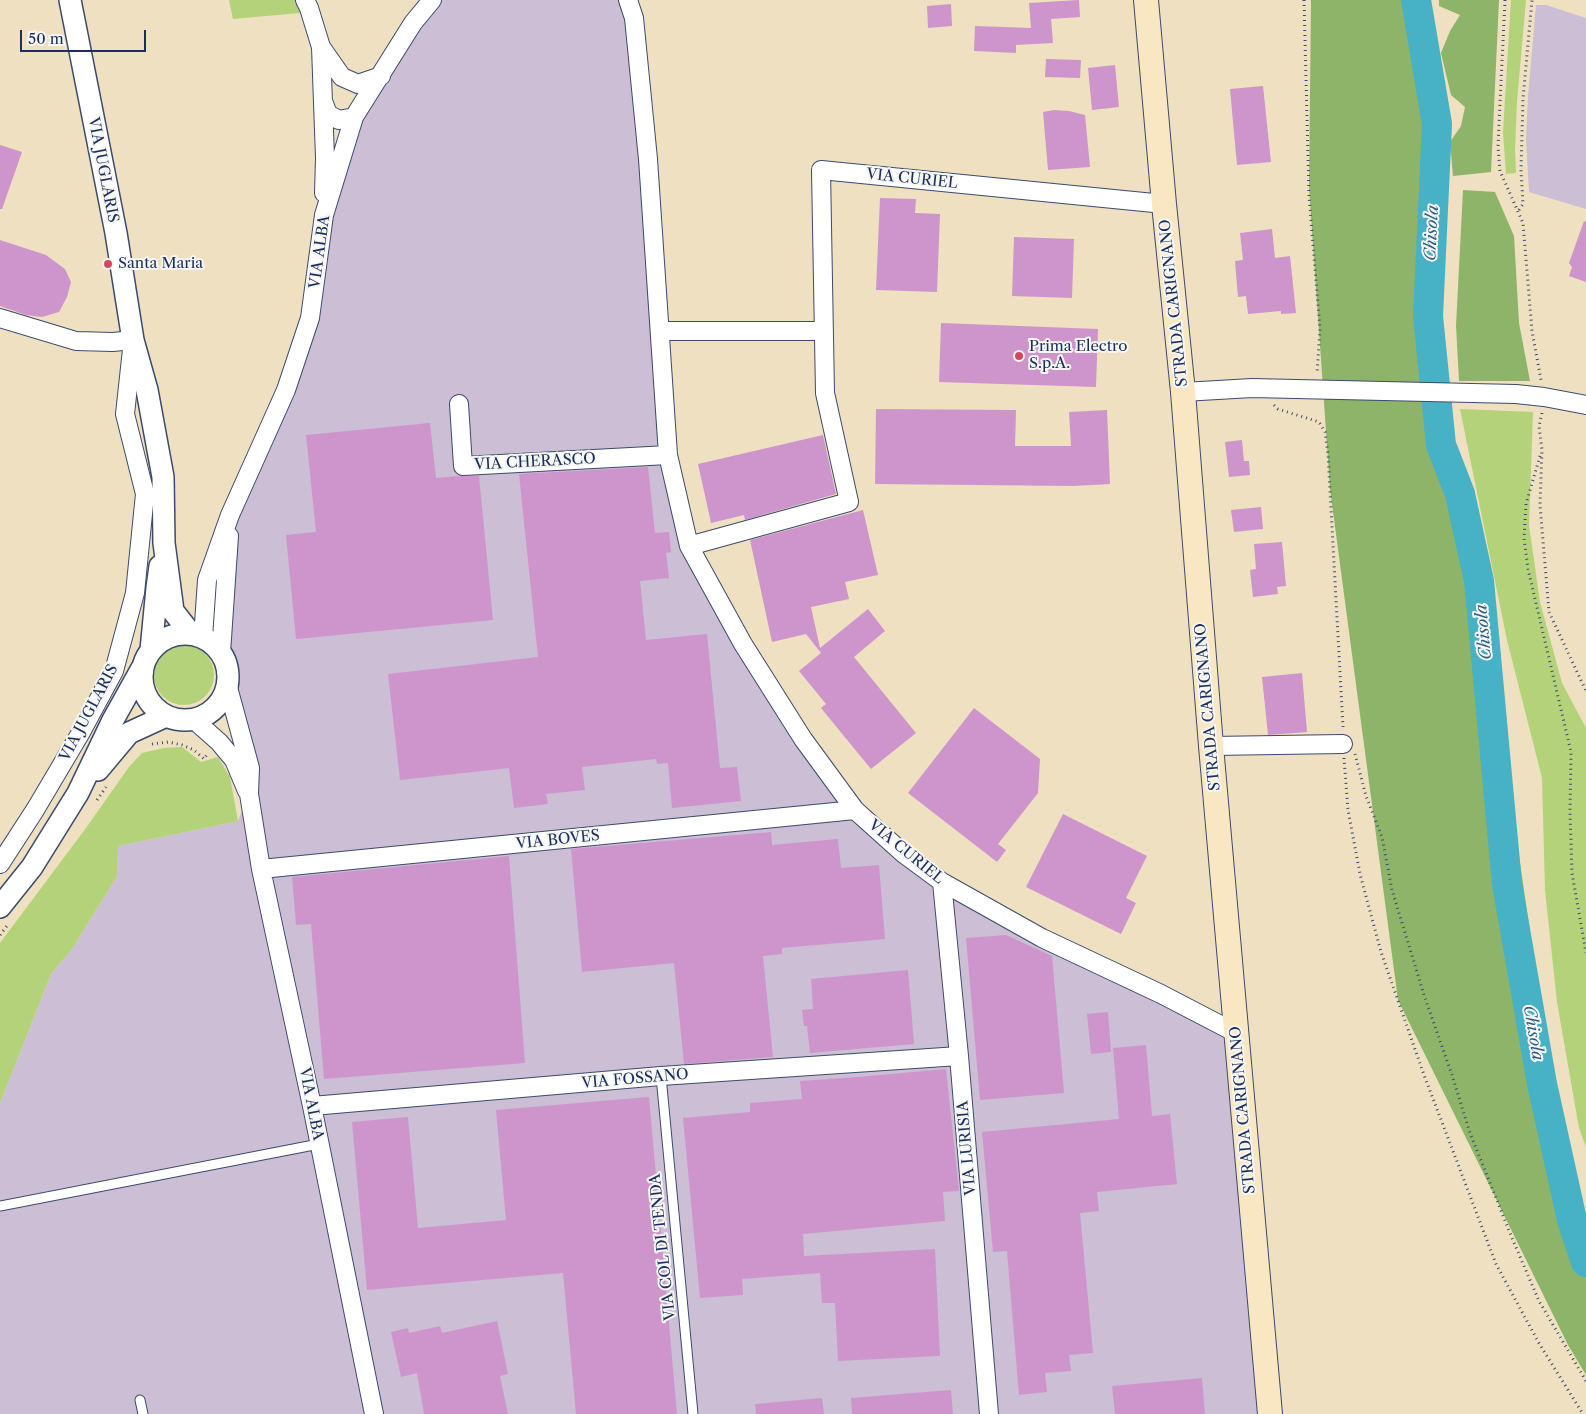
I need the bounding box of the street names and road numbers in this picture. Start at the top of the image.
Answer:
street label: VIA JUGLARIS [84,116,122,224]
street label: VIA CURIEL [866,165,958,193]
street label: VIA ALBA [306,214,334,290]
street label: STRADA CARIGNANO [1156,218,1192,388]
street label: VIA CHERASCO [474,450,596,474]
street label: STRADA CARIGNANO [1192,622,1224,792]
street label: VIA JUGLARIS [56,661,122,765]
street label: VIA CURIEL [865,816,947,888]
street label: VIA BOVES [515,827,601,853]
street label: STRADA CARIGNANO [1227,1025,1259,1195]
street label: VIA FOSSANO [581,1065,689,1093]
street label: VIA ALBA [295,1066,327,1142]
street label: VIA LURISIA [954,1100,980,1196]
street label: VIA COL DI TENDA [646,1173,680,1321]

